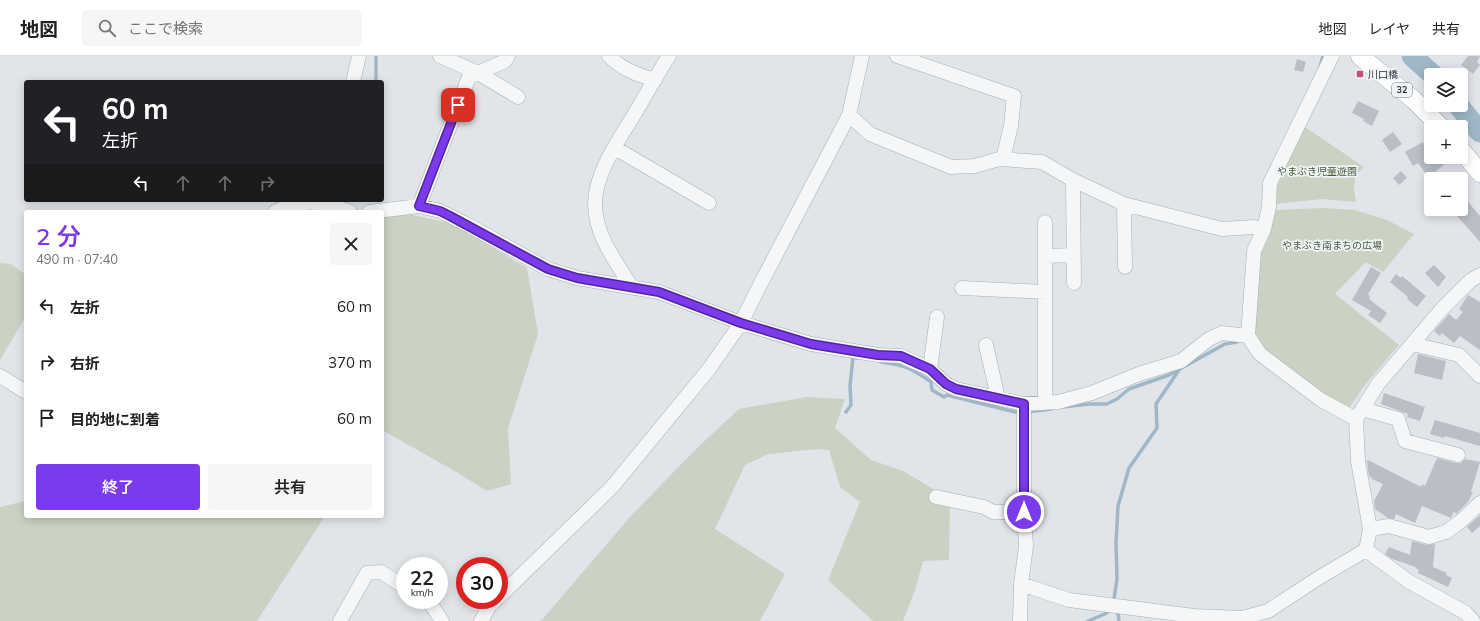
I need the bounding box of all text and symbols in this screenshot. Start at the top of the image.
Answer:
search box [82,10,362,46]
text: 地図 [20,17,58,41]
icon: search [96,17,118,39]
text: ここで検索 [128,19,203,38]
text: 地図 [1318,20,1346,38]
text: レイヤ [1368,20,1410,38]
text: 共有 [1432,20,1460,38]
place label: 川口橋 [1368,68,1398,81]
map controls [1424,68,1468,216]
button: layers [1424,68,1468,112]
marker: 川口橋 [1355,69,1365,79]
road number: 32 [1392,83,1412,97]
pin [441,88,475,122]
text: 60 m [102,91,168,126]
icon: arrive [447,94,469,116]
icon: left [36,96,88,148]
button: + [1424,120,1468,164]
text: 左折 [102,129,138,152]
park label: やまぶき児童遊園 [1277,165,1357,178]
icon: left [130,172,152,194]
icon: ahead [172,172,194,194]
icon: ahead [214,172,236,194]
icon: right [256,172,278,194]
button: − [1424,172,1468,216]
text: 2 分 [36,221,81,251]
button: close [330,223,372,265]
park label: やまぶき南まちの広場 [1282,239,1382,252]
text: 490 m · 07:40 [36,251,118,267]
icon: left [36,295,58,317]
text: 60 m [337,297,372,316]
text: 左折 [70,298,100,317]
icon: right [36,351,58,373]
text: 370 m [328,353,372,372]
text: 右折 [70,354,100,373]
icon: arrive [36,407,58,429]
text: 60 m [337,409,372,428]
text: 目的地に到着 [70,410,160,429]
button: 終了 [36,464,200,510]
button: 共有 [208,464,372,510]
position arrow [1003,491,1045,533]
speed limit sign: 30 [456,557,508,609]
text: 22 [410,565,434,590]
text: km/h [411,586,433,599]

